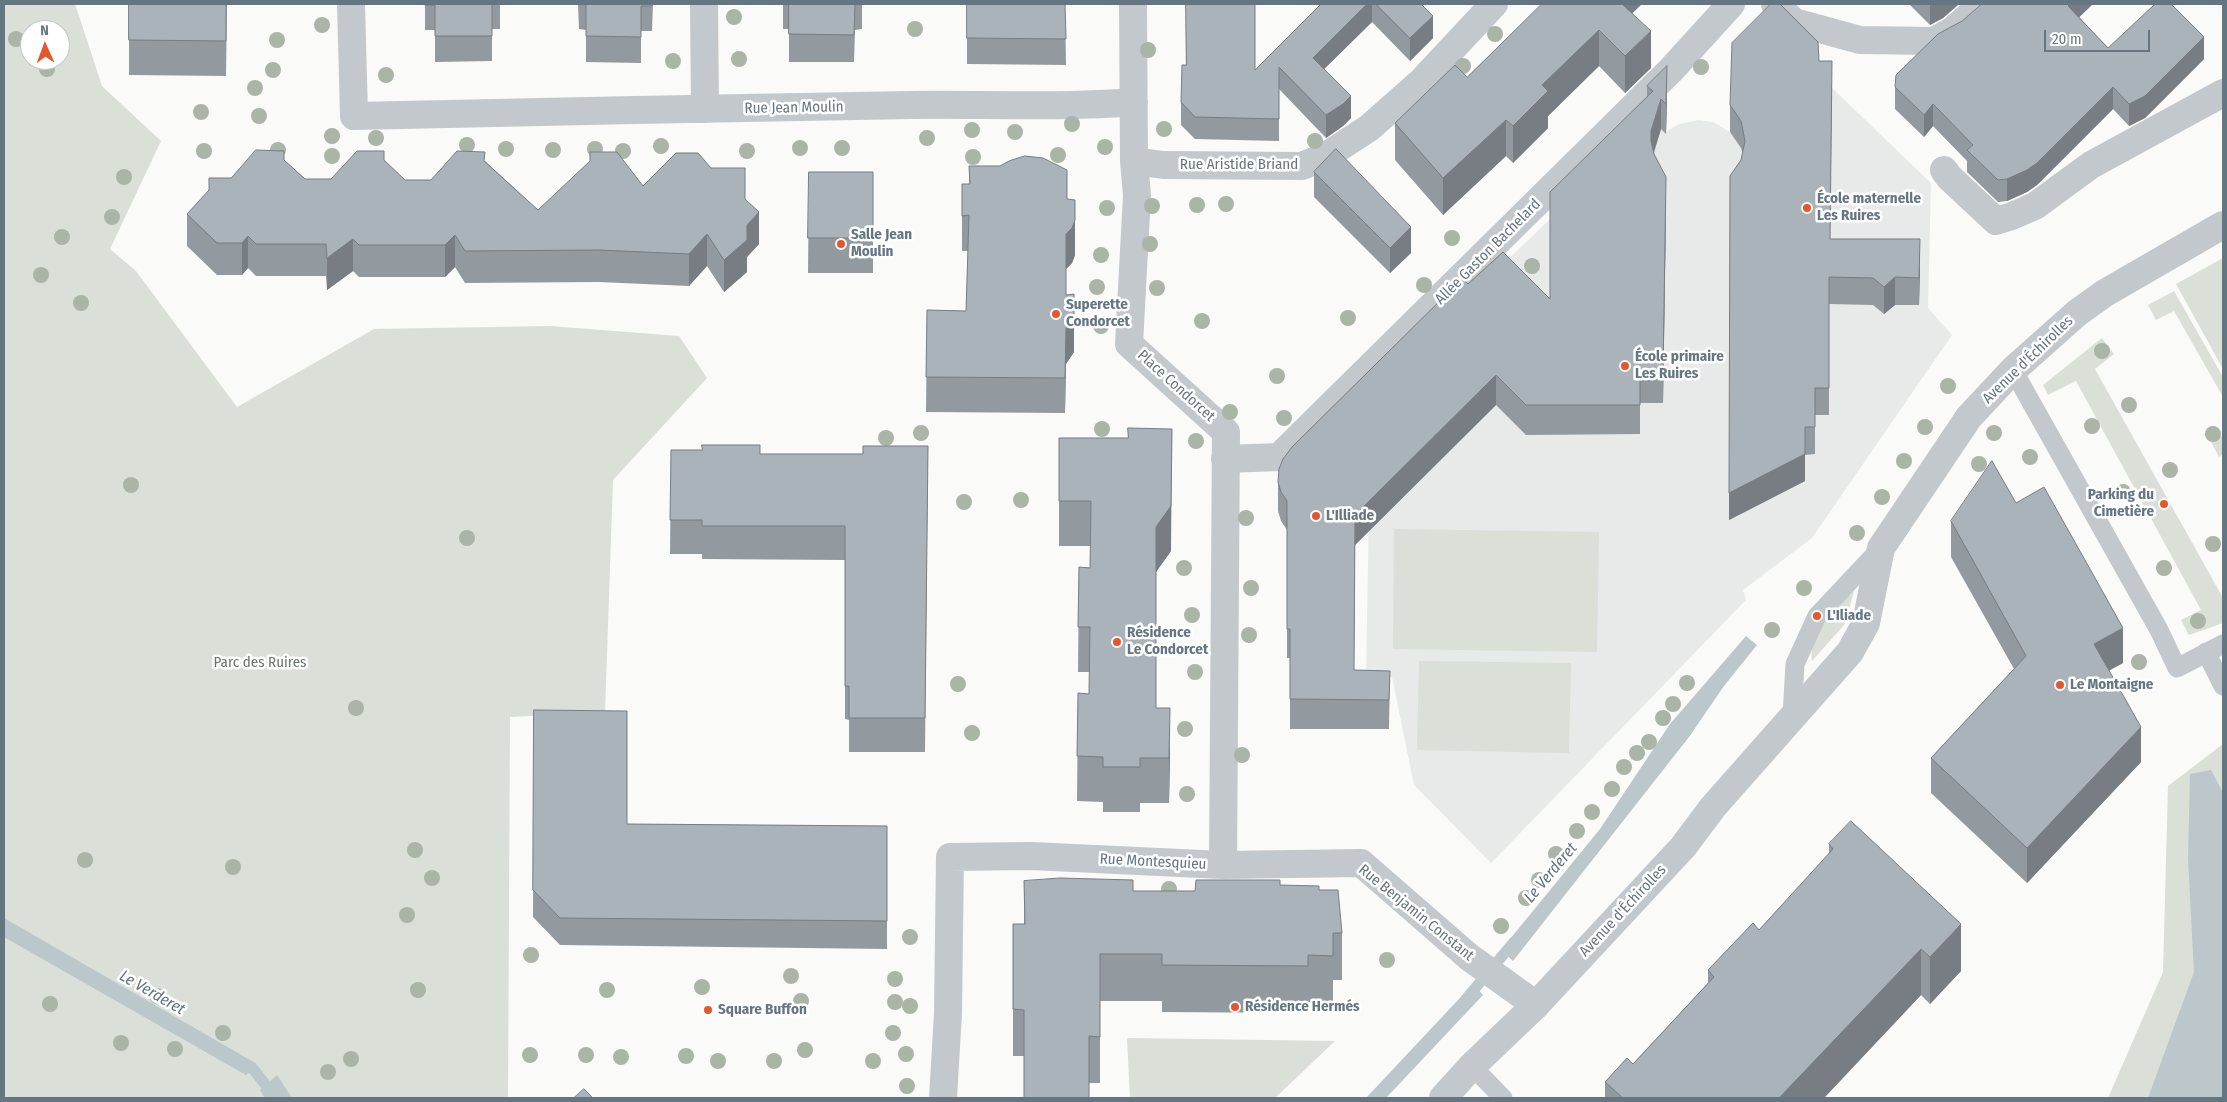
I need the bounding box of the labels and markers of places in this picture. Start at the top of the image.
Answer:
place label: École maternelle Les Ruires [1817,190,1921,225]
marker: École maternelle Les Ruires [1801,202,1813,214]
place label: Salle Jean Moulin [851,226,912,261]
marker: Salle Jean Moulin [835,238,847,250]
place label: Superette Condorcet [1066,296,1130,331]
marker: Superette Condorcet [1050,308,1062,320]
place label: École primaire Les Ruires [1635,348,1724,383]
marker: École primaire Les Ruires [1619,360,1631,372]
place label: Parking du Cimetière [2088,486,2154,521]
marker: Parking du Cimetière [2158,498,2170,510]
place label: L'Illiade [1326,507,1374,525]
marker: L'Illiade [1310,510,1322,522]
place label: L'Iliade [1827,607,1871,625]
marker: L'Iliade [1811,610,1823,622]
place label: Résidence Le Condorcet [1127,624,1208,659]
marker: Résidence Le Condorcet [1111,636,1123,648]
place label: Le Montaigne [2070,676,2153,694]
marker: Le Montaigne [2054,679,2066,691]
place label: Résidence Hermés [1245,998,1360,1016]
place label: Square Buffon [718,1001,807,1019]
marker: Résidence Hermés [1229,1001,1241,1013]
marker: Square Buffon [702,1004,714,1016]

